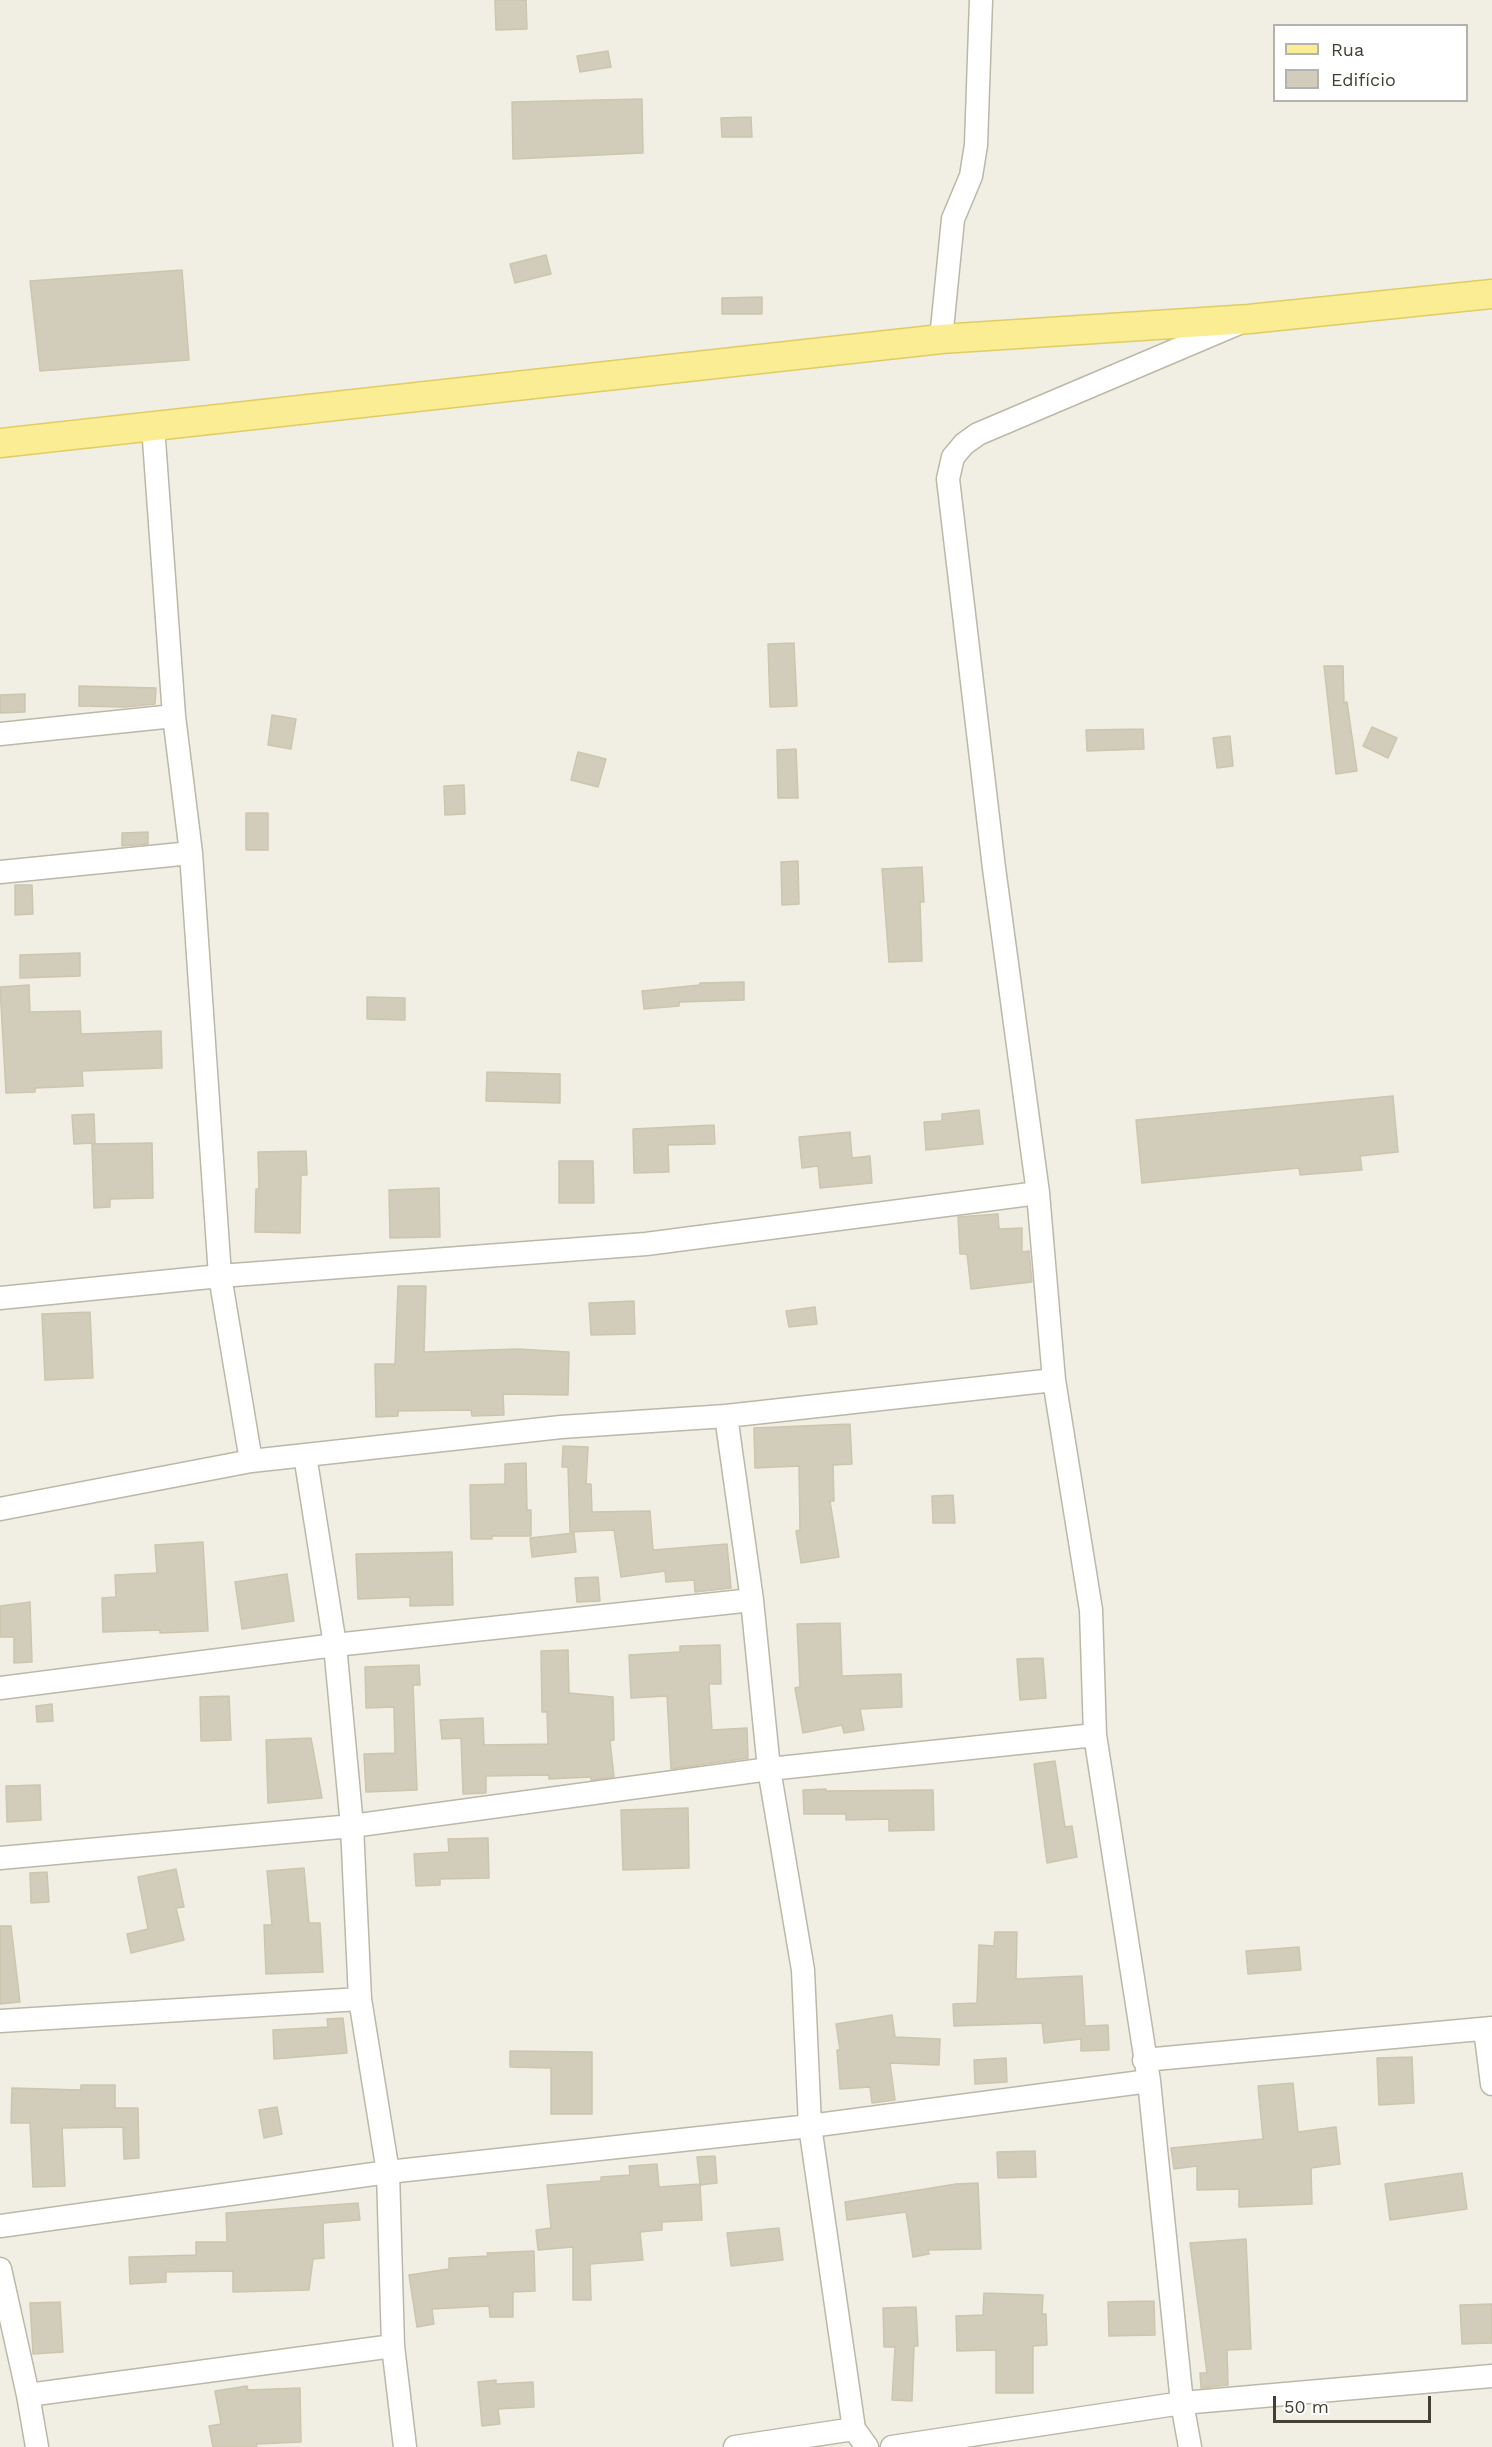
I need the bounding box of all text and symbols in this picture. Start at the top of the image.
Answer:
legend [1273,24,1468,102]
text: Rua [1331,39,1364,60]
text: Edifício [1331,69,1396,90]
scale bar [1276,2384,1434,2422]
text: 50 m [1284,2396,1329,2417]

